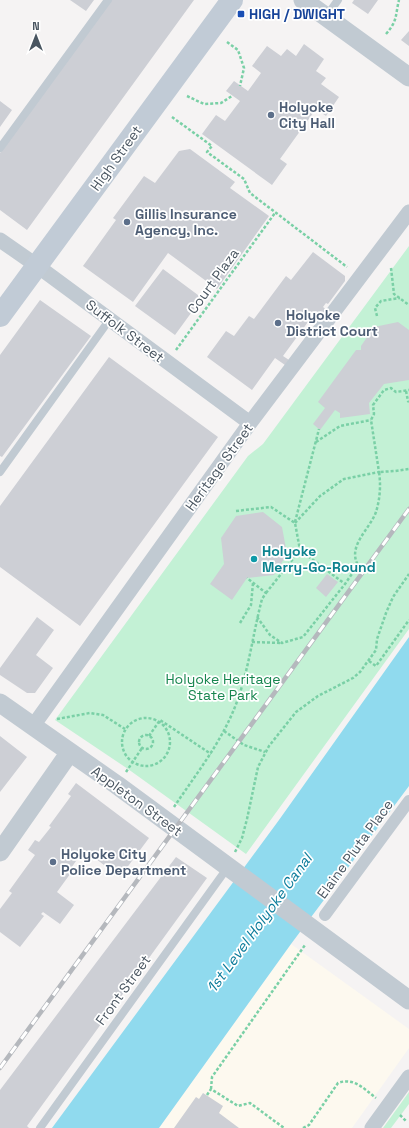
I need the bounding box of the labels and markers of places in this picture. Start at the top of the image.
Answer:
place label: HIGH / DWIGHT [249,5,345,23]
marker: HIGH / DWIGHT [236,9,246,19]
place label: Holyoke City Hall [279,98,335,132]
marker: Holyoke City Hall [266,110,276,120]
place label: Gillis Insurance Agency, Inc. [135,205,237,239]
marker: Gillis Insurance Agency, Inc. [122,217,132,227]
place label: Holyoke District Court [286,306,378,340]
marker: Holyoke District Court [273,318,283,328]
place label: Holyoke Merry-Go-Round [262,542,376,576]
marker: Holyoke Merry-Go-Round [249,554,259,564]
place label: Holyoke City Police Department [61,845,186,879]
marker: Holyoke City Police Department [48,857,58,867]

